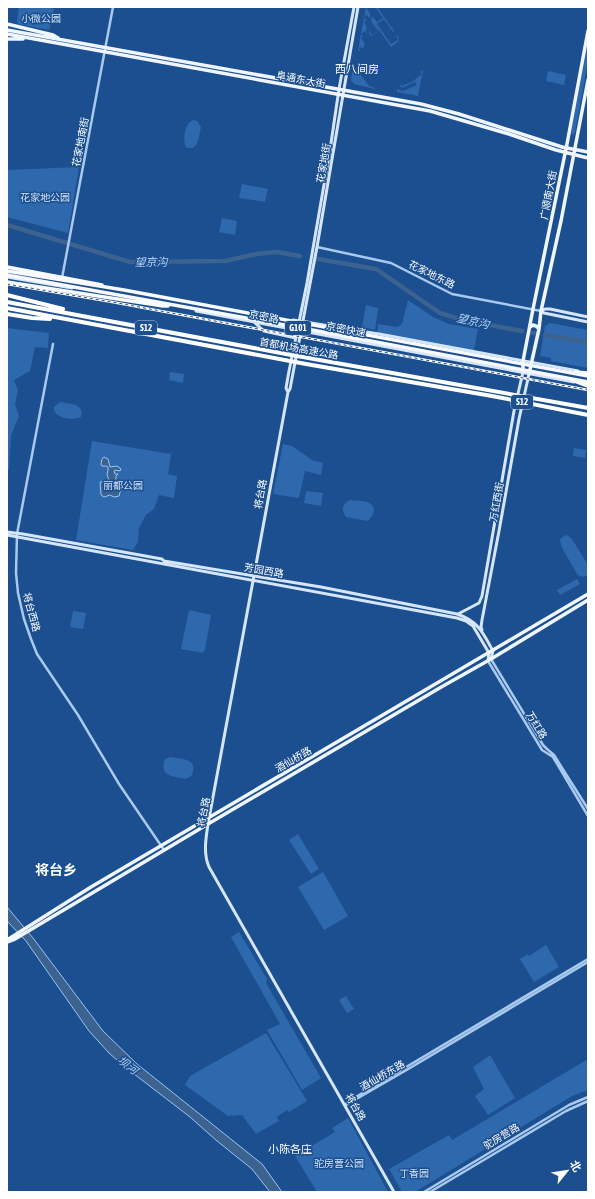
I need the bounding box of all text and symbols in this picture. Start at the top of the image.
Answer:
park label: 小微公园 [21,13,61,24]
district label: 西八间房 [335,63,379,75]
street label: 阜通东大街 [275,69,326,90]
street label: 花家地南街 [70,117,91,168]
street label: 花家地街 [315,142,332,184]
street label: 广顺南大街 [538,170,559,221]
park label: 花家地公园 [20,192,70,203]
water label: 望京沟 [134,256,169,268]
street label: 花家地东路 [407,259,457,290]
street label: 京密路 [248,308,280,325]
water label: 望京沟 [456,311,491,331]
street label: 京密快速 [325,320,367,339]
road number: S12 [135,321,157,335]
road number: G101 [285,321,311,335]
street label: 首都机场高速公路 [259,336,339,361]
road number: S12 [511,395,533,409]
street label: 将台路 [252,478,269,510]
park label: 丽都公园 [103,480,143,491]
street label: 万红西街 [488,481,505,523]
street label: 芳园西路 [243,562,285,579]
street label: 将台西路 [21,591,42,633]
street label: 万红路 [524,710,549,741]
street label: 酒仙桥路 [273,745,313,774]
street label: 将台路 [195,796,212,828]
district label: 将台乡 [35,862,77,878]
water label: 坝河 [116,1053,142,1078]
street label: 酒仙桥东路 [358,1058,407,1093]
street label: 将台路 [343,1092,368,1123]
street label: 驼房营路 [481,1121,521,1151]
district label: 小陈各庄 [268,1143,312,1155]
north arrow [547,1151,587,1191]
park label: 驼房营公园 [314,1158,364,1169]
text: 北 [568,1158,584,1174]
park label: 丁香园 [399,1168,429,1179]

